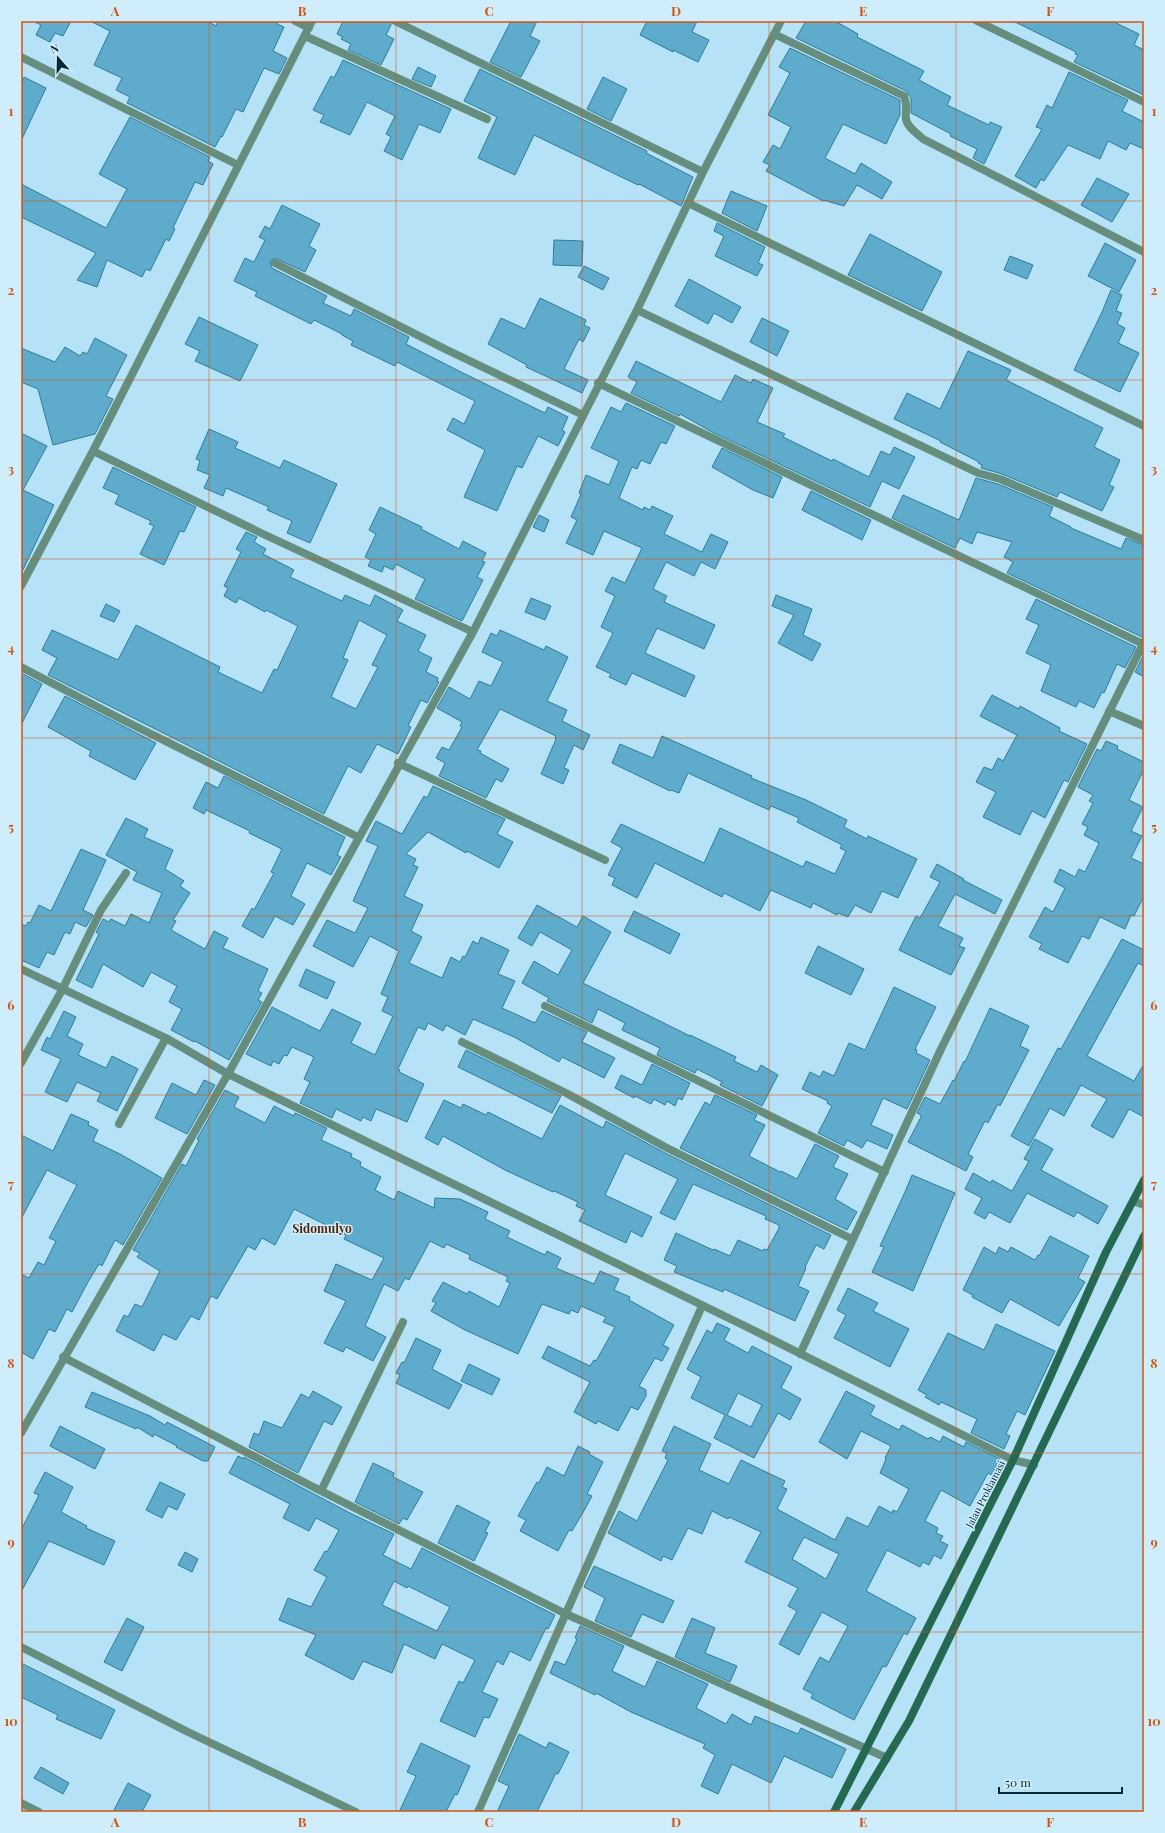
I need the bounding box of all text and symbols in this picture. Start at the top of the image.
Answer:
text: A [110,2,120,19]
text: B [298,2,307,19]
text: C [484,2,494,19]
text: D [671,2,681,19]
text: E [859,2,867,19]
text: F [1046,2,1054,19]
north arrow [38,38,78,78]
text: N [48,40,61,57]
text: 1 [9,102,14,119]
text: 1 [1152,102,1157,119]
text: 2 [8,281,15,298]
text: 2 [1151,281,1158,298]
text: 3 [8,460,14,477]
text: 3 [1151,460,1157,477]
text: 4 [8,639,15,656]
text: 4 [1151,639,1158,656]
text: 5 [8,818,14,835]
text: 5 [1151,818,1157,835]
text: 6 [7,996,15,1013]
text: 6 [1150,996,1158,1013]
text: 7 [8,1175,14,1192]
text: 7 [1151,1175,1157,1192]
district label: Sidomulyo [292,1220,352,1236]
text: 8 [7,1354,15,1371]
text: 8 [1150,1354,1158,1371]
street label: Jalan Proklamasi [961,1458,1008,1531]
text: 9 [7,1533,15,1550]
text: 9 [1150,1533,1158,1550]
text: 10 [4,1712,18,1729]
text: 10 [1147,1712,1161,1729]
scale bar [999,1769,1122,1795]
text: 50 m [1005,1774,1031,1790]
text: A [110,1813,120,1830]
text: B [298,1813,307,1830]
text: C [484,1813,494,1830]
text: D [671,1813,681,1830]
text: E [859,1813,867,1830]
text: F [1046,1813,1054,1830]

